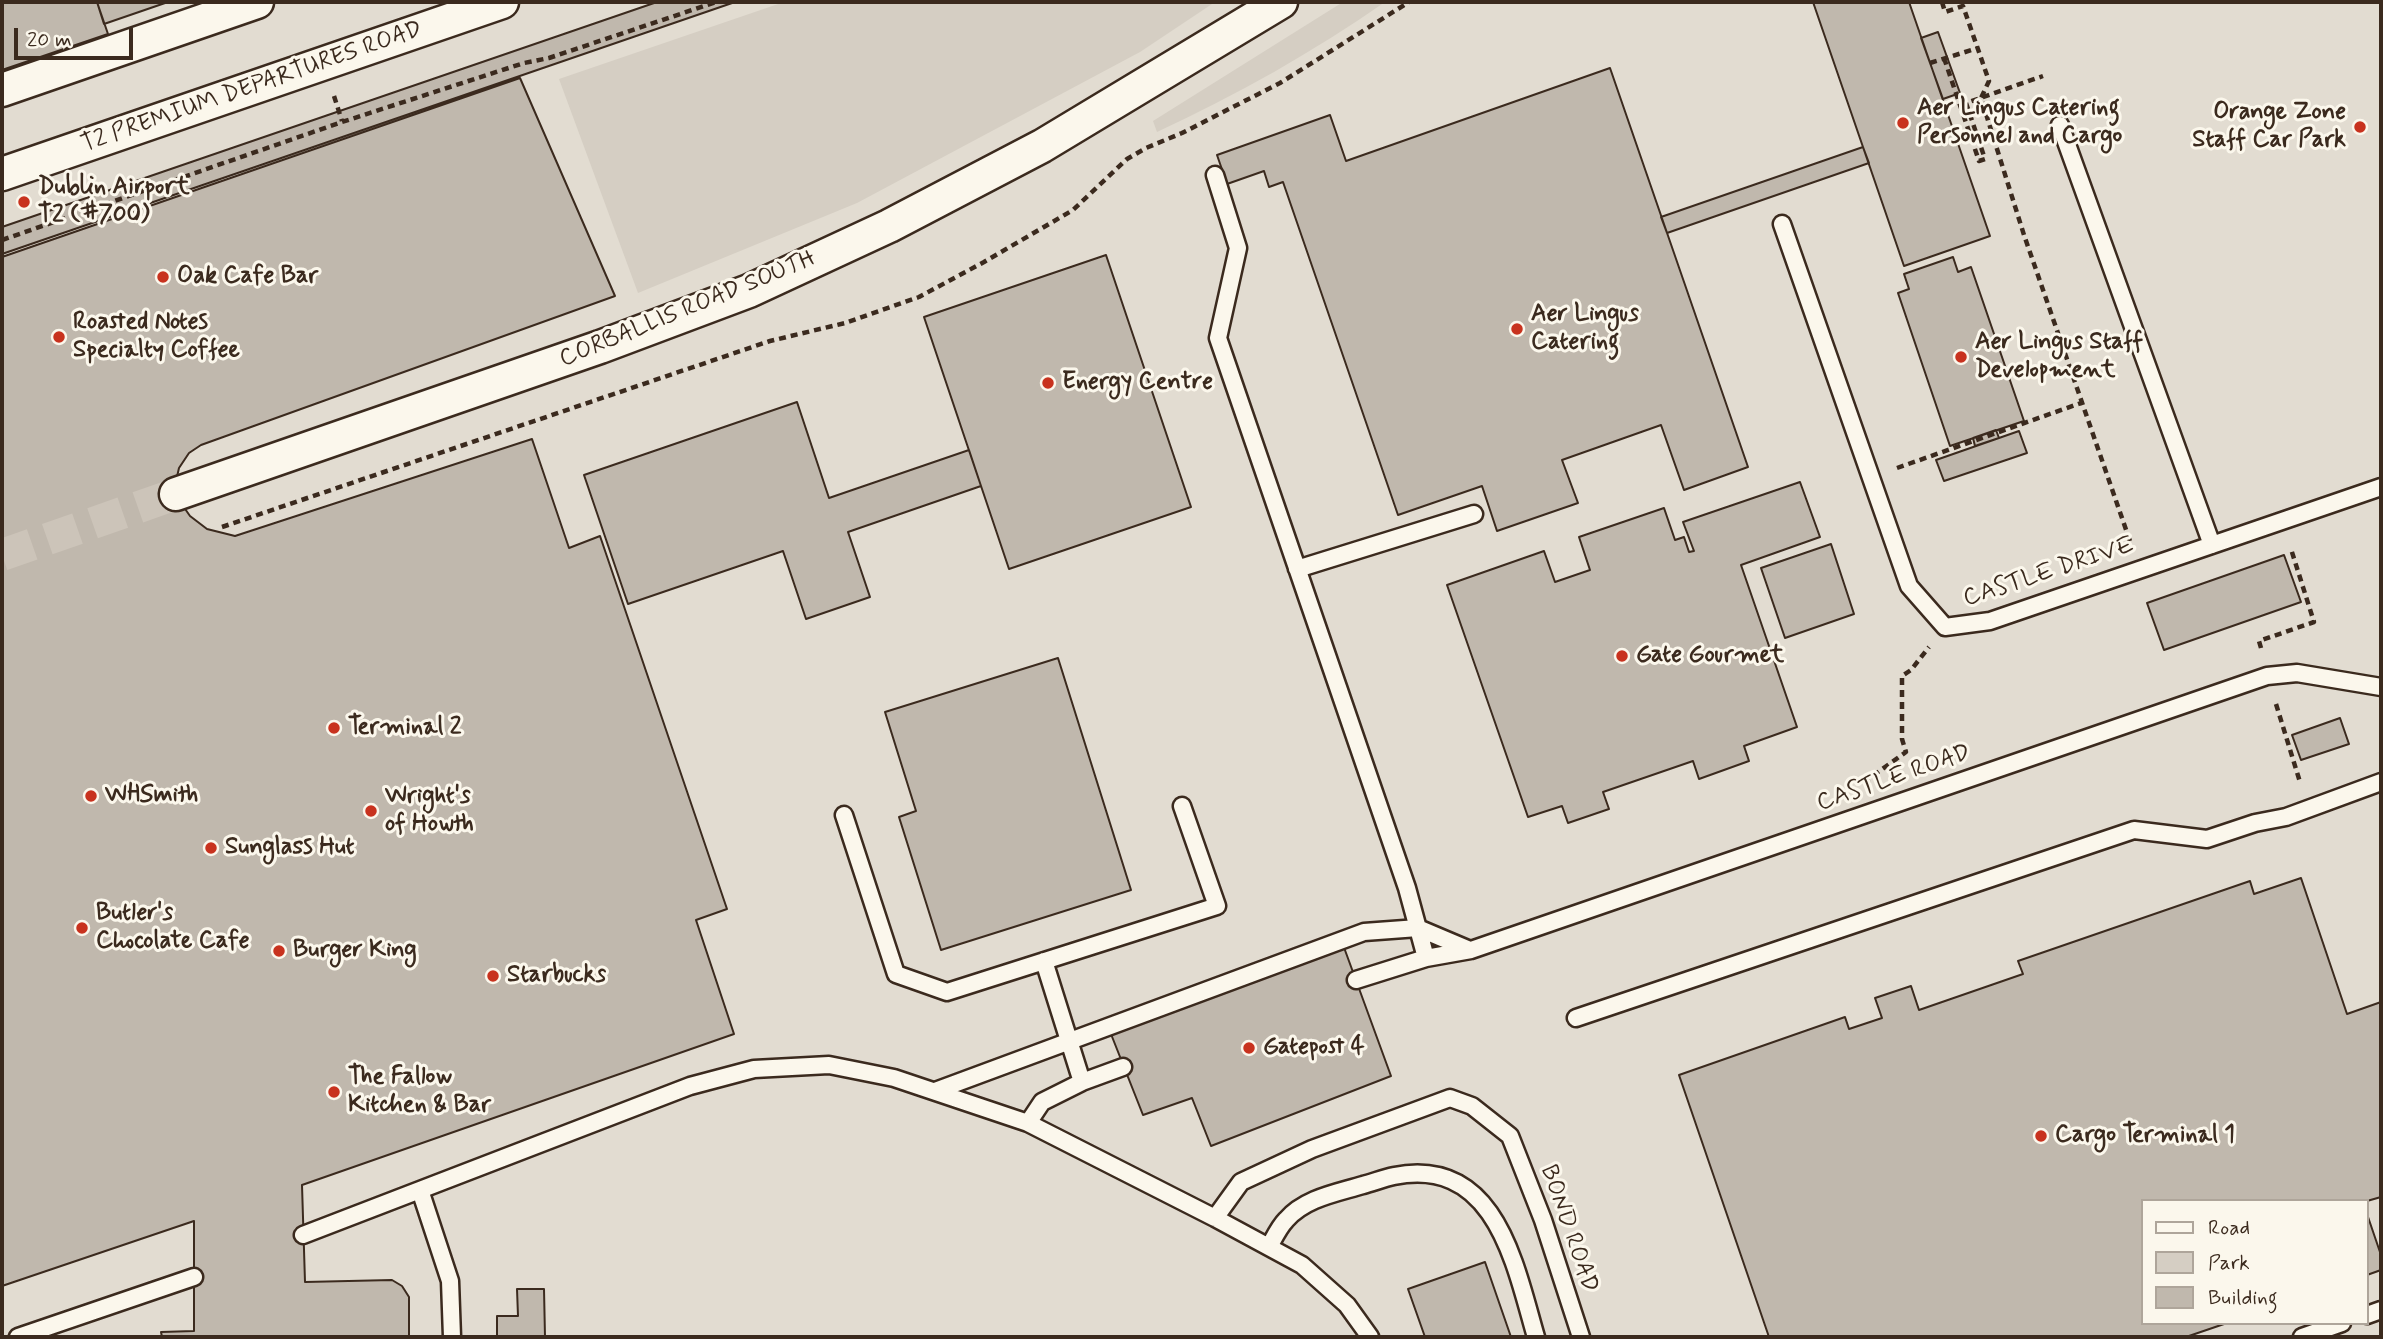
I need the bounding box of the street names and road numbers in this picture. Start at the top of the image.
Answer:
street label: T2 PREMIUM DEPARTURES ROAD [78,16,426,160]
street label: CORBALLIS ROAD SOUTH [556,245,820,375]
street label: CASTLE DRIVE [1960,532,2138,614]
street label: CASTLE ROAD [1813,739,1975,819]
street label: BOND ROAD [1533,1162,1603,1296]

